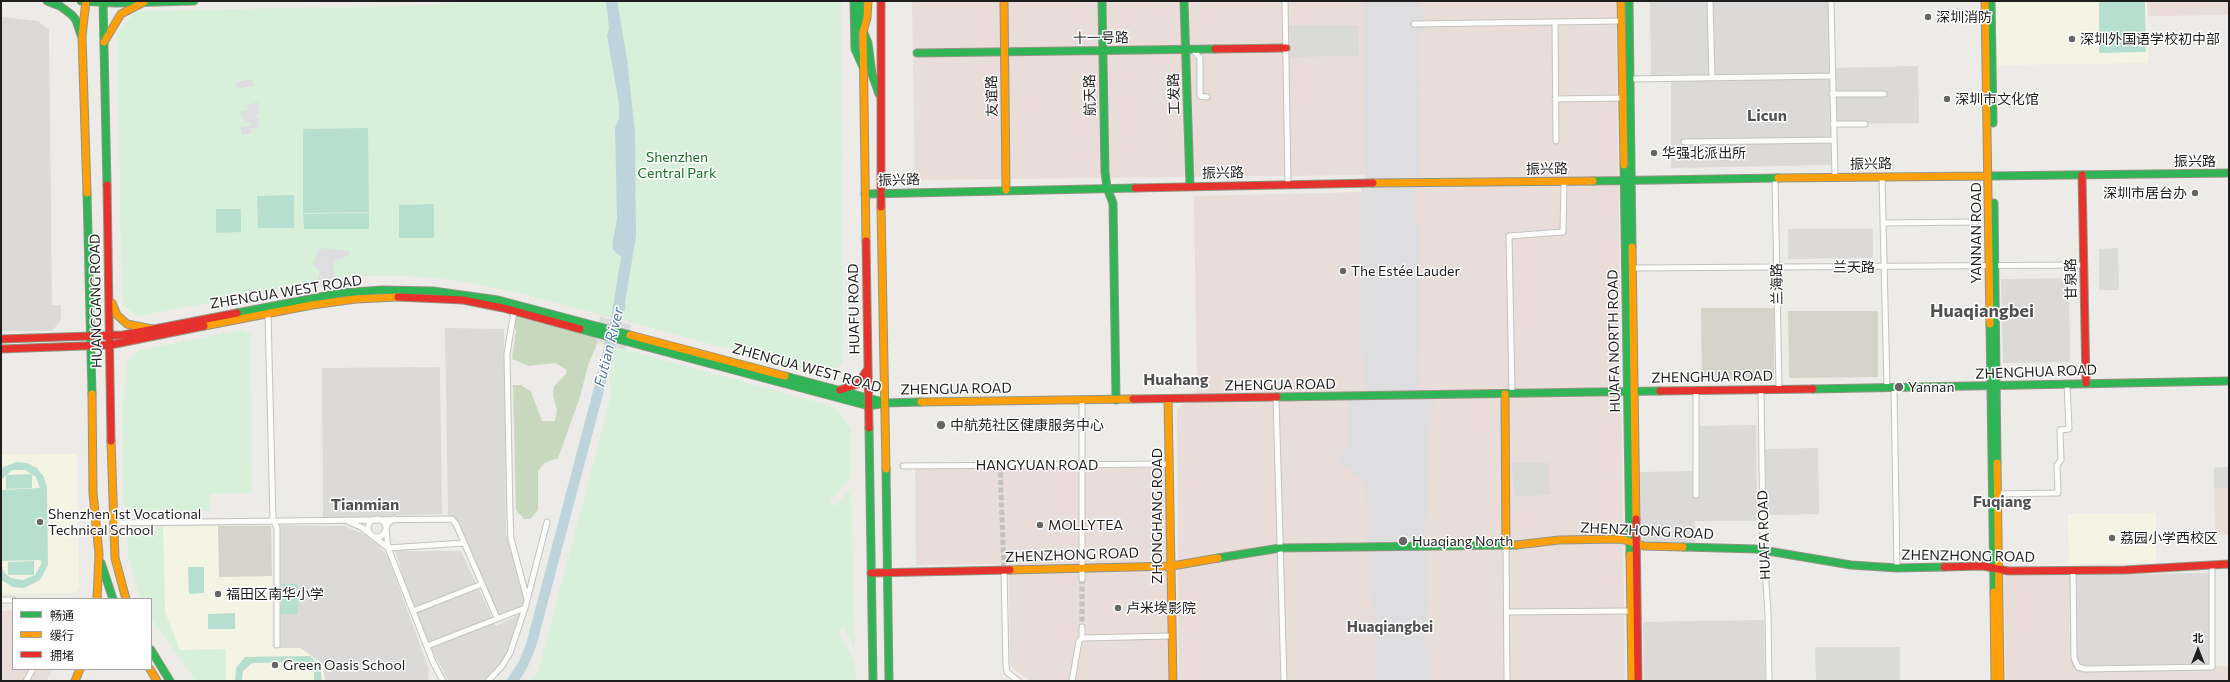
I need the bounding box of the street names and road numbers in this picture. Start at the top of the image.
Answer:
street label: 十一号路 [1073,29,1129,47]
street label: 工发路 [1165,73,1183,115]
street label: 航天路 [1081,74,1099,116]
street label: 友谊路 [983,75,1001,117]
street label: 振兴路 [2174,153,2216,169]
street label: 振兴路 [1850,155,1892,173]
street label: 振兴路 [1526,160,1568,178]
street label: 振兴路 [1202,164,1244,182]
street label: 振兴路 [878,171,920,189]
street label: YANNAN ROAD [1968,182,1984,284]
street label: HUANGGANG ROAD [86,234,106,368]
street label: 甘泉路 [2062,258,2080,300]
street label: 兰天路 [1833,259,1875,275]
street label: HUAFU ROAD [845,263,863,355]
street label: 兰海路 [1768,263,1786,305]
street label: HUAFA NORTH ROAD [1604,269,1624,413]
street label: ZHENGUA WEST ROAD [209,272,363,312]
street label: ZHENGUA WEST ROAD [731,340,883,396]
street label: ZHENGHUA ROAD [1975,361,2097,383]
street label: ZHENGHUA ROAD [1651,368,1773,386]
street label: ZHENGUA ROAD [1224,376,1336,394]
street label: ZHENGUA ROAD [900,380,1012,398]
street label: ZHONGHANG ROAD [1149,448,1165,584]
street label: HANGYUAN ROAD [976,457,1098,473]
street label: HUAFA ROAD [1754,490,1774,580]
street label: ZHENZHONG ROAD [1580,519,1714,543]
street label: ZHENZHONG ROAD [1005,544,1139,566]
street label: ZHENZHONG ROAD [1901,546,2035,566]

